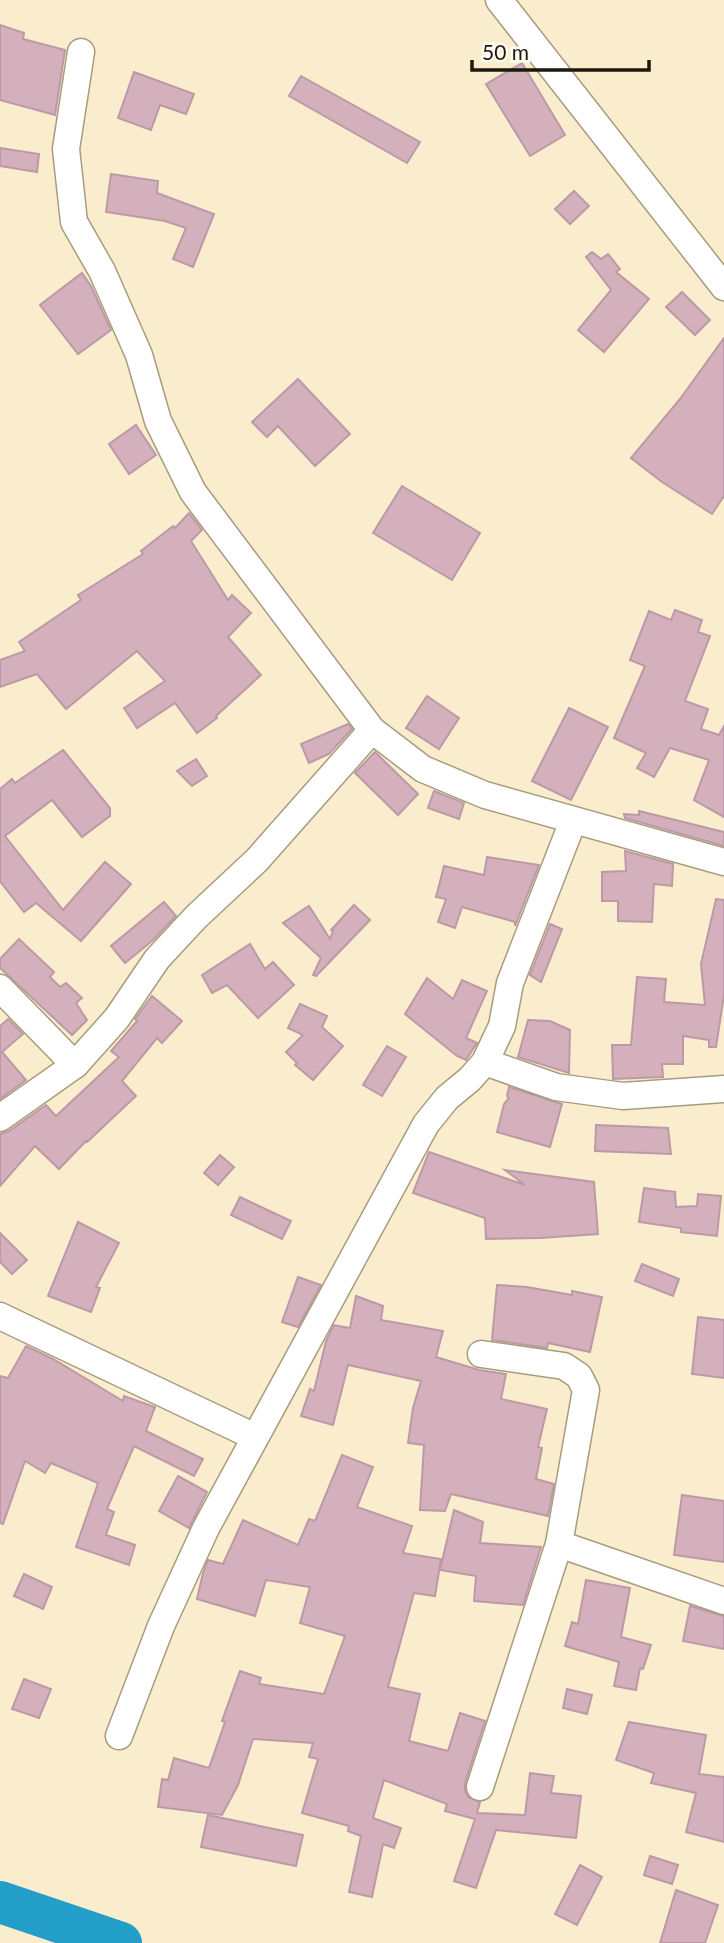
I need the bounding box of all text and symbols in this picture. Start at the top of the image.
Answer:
scale bar [472,28,649,72]
text: 50 m [482,39,529,64]

